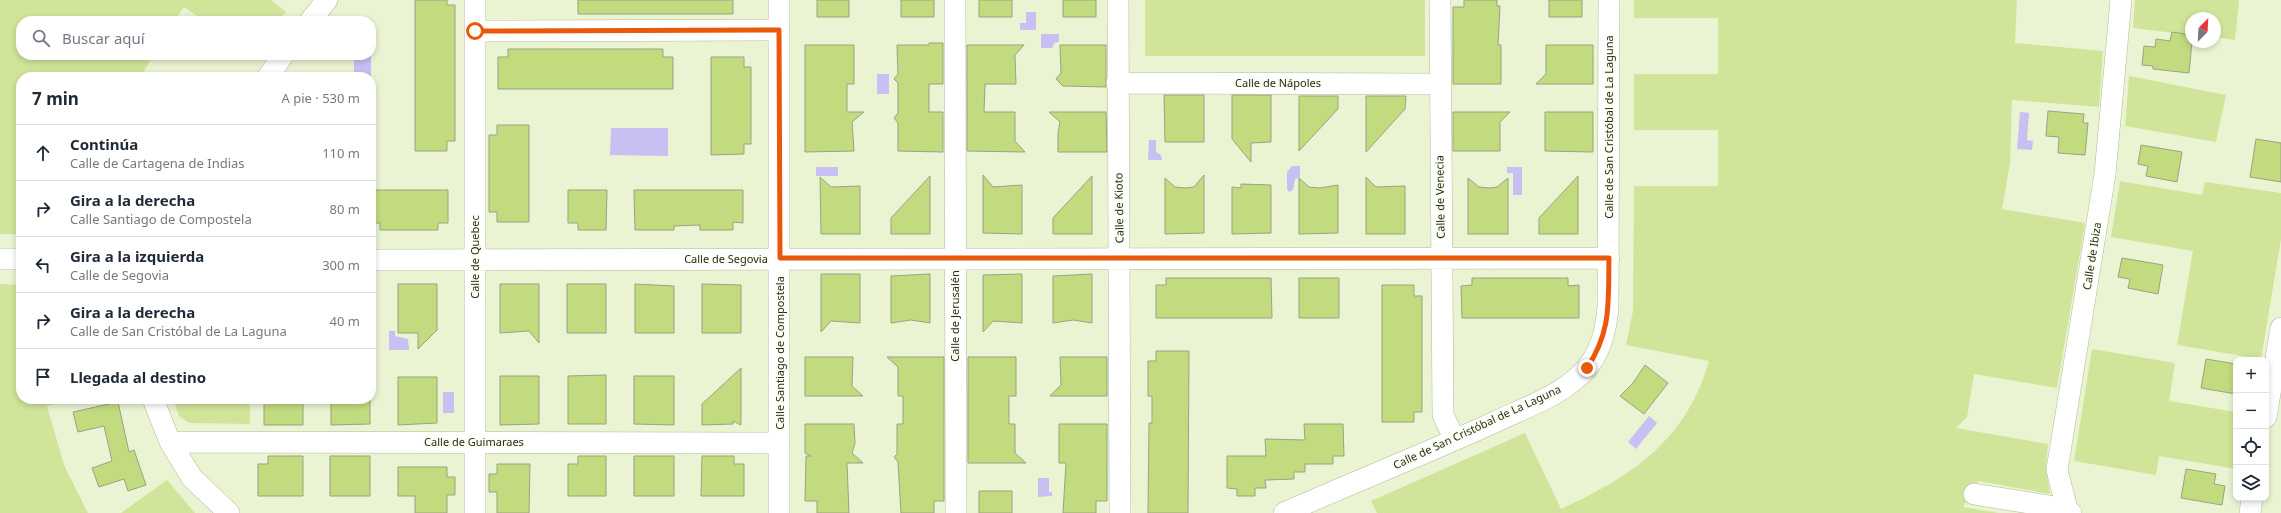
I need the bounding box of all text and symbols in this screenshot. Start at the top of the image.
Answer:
north arrow [2185,12,2221,48]
search box [16,16,376,60]
route start [466,22,484,40]
icon: search [30,27,52,49]
text: Buscar aquí [62,28,145,48]
street label: Calle de San Cristóbal de La Laguna [1601,35,1616,219]
street label: Calle de Nápoles [1235,75,1321,90]
text: 7 min [32,87,79,110]
text: A pie · 530 m [282,89,360,107]
text: Continúa [70,134,138,154]
icon: ahead [32,142,54,164]
text: 110 m [322,144,360,162]
text: Calle de Cartagena de Indias [70,154,245,172]
street label: Calle de Venecia [1431,155,1448,239]
street label: Calle de Kioto [1110,172,1127,243]
text: Gira a la derecha [70,190,195,210]
icon: right [32,198,54,220]
text: 80 m [330,200,360,218]
text: Calle Santiago de Compostela [70,210,252,228]
street label: Calle de Quebec [467,215,482,299]
street label: Calle de Ibiza [2079,221,2104,291]
text: Gira a la izquierda [70,246,204,266]
street label: Calle de Segovia [684,251,768,266]
icon: left [32,254,54,276]
text: 300 m [322,256,360,274]
text: Calle de Segovia [70,266,169,284]
street label: Calle de Jerusalén [947,270,962,362]
street label: Calle Santiago de Compostela [772,276,787,430]
text: Gira a la derecha [70,302,195,322]
icon: right [32,310,54,332]
text: 40 m [330,312,360,330]
text: Calle de San Cristóbal de La Laguna [70,322,287,340]
map controls [2233,357,2269,501]
button: + [2233,357,2269,393]
route end [1578,359,1596,377]
icon: arrive [32,366,54,388]
text: Llegada al destino [70,367,206,387]
street label: Calle de San Cristóbal de La Laguna [1390,381,1563,472]
button: − [2233,393,2269,429]
button: locate [2233,429,2269,465]
street label: Calle de Guimaraes [424,434,524,449]
button: layers [2233,465,2269,501]

